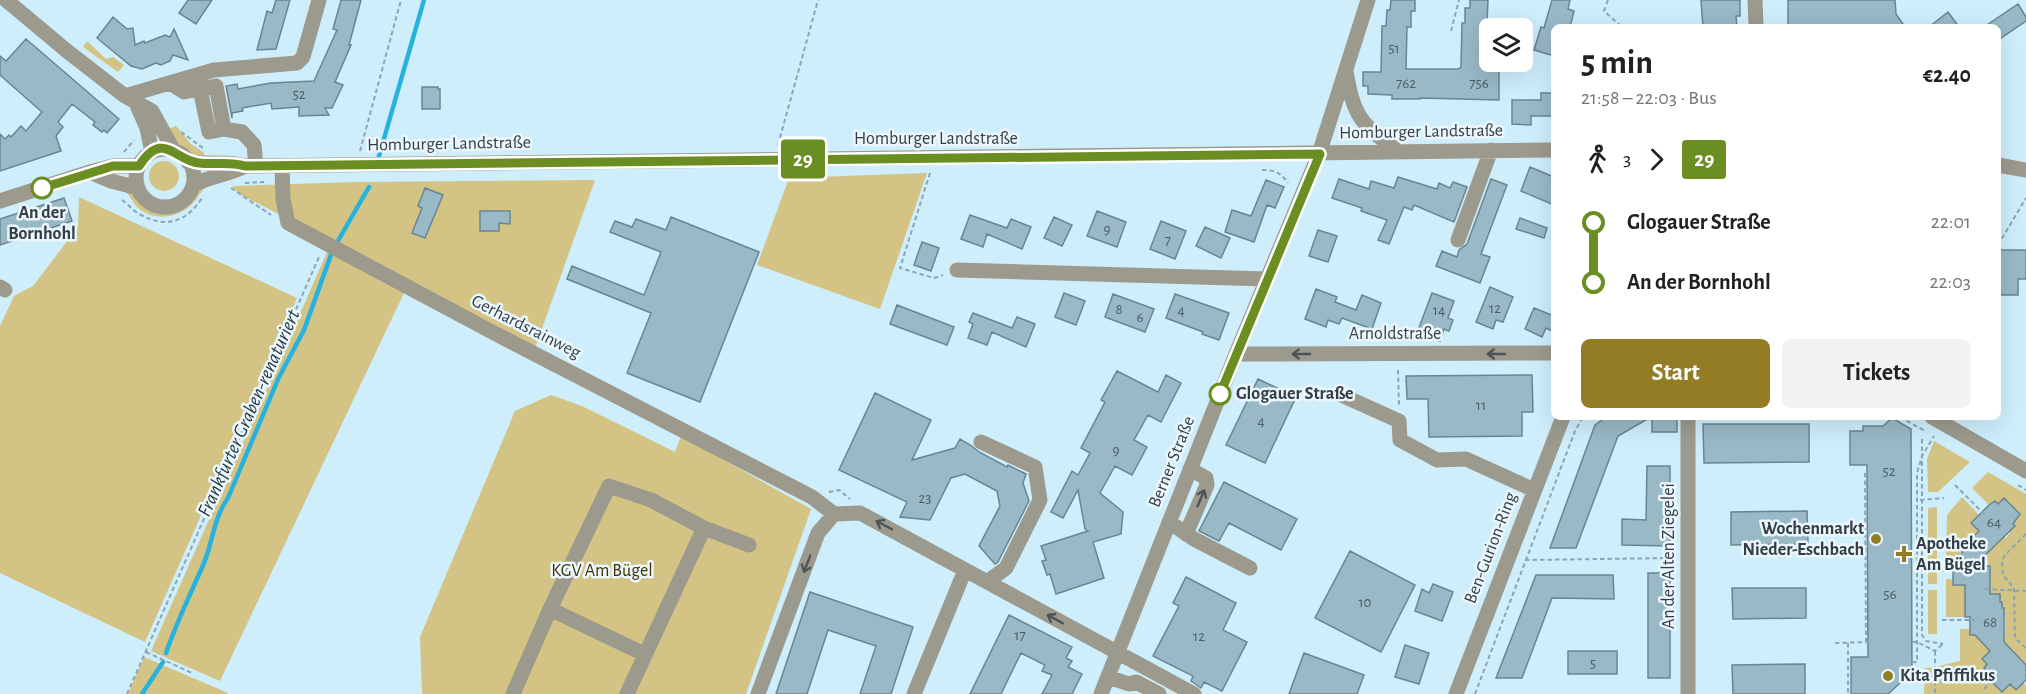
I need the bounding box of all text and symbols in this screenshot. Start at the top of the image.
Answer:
map controls [1479,18,1533,72]
button: layers [1479,18,1533,72]
house number: 51 [1388,41,1400,56]
text: 5 min [1581,47,1653,80]
text: €2.40 [1923,64,1971,86]
house number: 762 [1396,76,1416,91]
house number: 756 [1469,76,1489,91]
house number: 52 [292,87,306,102]
text: 21:58 – 22:03 · Bus [1581,88,1717,108]
street label: Homburger Landstraße [1339,122,1503,142]
street label: Homburger Landstraße [854,130,1018,148]
street label: Homburger Landstraße [367,134,531,154]
line badge: 29 [776,140,830,178]
icon: walk [1581,143,1614,176]
icon: forward [1640,143,1673,176]
text: 29 [793,149,813,170]
text: 3 [1623,149,1631,169]
text: 29 [1694,149,1714,170]
marker: An der Bornhohl [31,177,53,199]
place label: An der Bornhohl [8,204,76,243]
text: Glogauer Straße [1627,211,1771,233]
text: 22:01 [1931,212,1971,232]
house number: 9 [1103,222,1111,237]
house number: 7 [1165,233,1171,248]
text: An der Bornhohl [1627,271,1771,293]
text: 22:03 [1929,272,1971,292]
street label: Gerhardsrainweg [469,292,584,362]
house number: 12 [1489,301,1501,316]
house number: 8 [1115,302,1123,317]
house number: 4 [1177,303,1185,318]
house number: 14 [1433,303,1445,318]
water label: Frankfurter Graben-renaturiert [194,306,304,520]
house number: 6 [1136,310,1144,325]
street label: Arnoldstraße [1349,325,1441,343]
button: Start [1581,339,1770,408]
button: Tickets [1782,339,1971,408]
one-way arrow [1291,348,1311,360]
one-way arrow [1486,348,1506,359]
marker: Glogauer Straße [1209,383,1231,405]
place label: Glogauer Straße [1236,385,1354,403]
house number: 11 [1476,398,1486,413]
street label: Berner Straße [1146,414,1198,510]
house number: 4 [1257,414,1265,429]
house number: 9 [1112,443,1120,458]
house number: 52 [1882,464,1896,479]
street label: An der Alten Ziegelei [1660,483,1678,629]
one-way arrow [1196,489,1207,507]
street label: Ben-Gurion-Ring [1462,490,1521,606]
house number: 23 [918,491,932,506]
house number: 64 [1987,515,2001,530]
one-way arrow [875,519,892,531]
place label: Wochenmarkt Nieder-Eschbach [1743,520,1864,559]
marker: Wochenmarkt Nieder-Eschbach [1869,532,1883,546]
place label: Apotheke Am Bügel [1916,535,1986,574]
marker: Apotheke Am Bügel [1897,547,1911,561]
one-way arrow [800,555,811,573]
park label: KGV Am Bügel [551,562,653,580]
house number: 56 [1883,587,1897,602]
house number: 10 [1358,595,1372,610]
one-way arrow [1047,613,1064,625]
house number: 68 [1983,615,1997,630]
house number: 17 [1014,628,1026,643]
house number: 12 [1193,629,1205,644]
house number: 5 [1590,656,1596,671]
place label: Kita Pfiffikus [1900,667,1995,685]
marker: Kita Pfiffikus [1881,669,1895,683]

